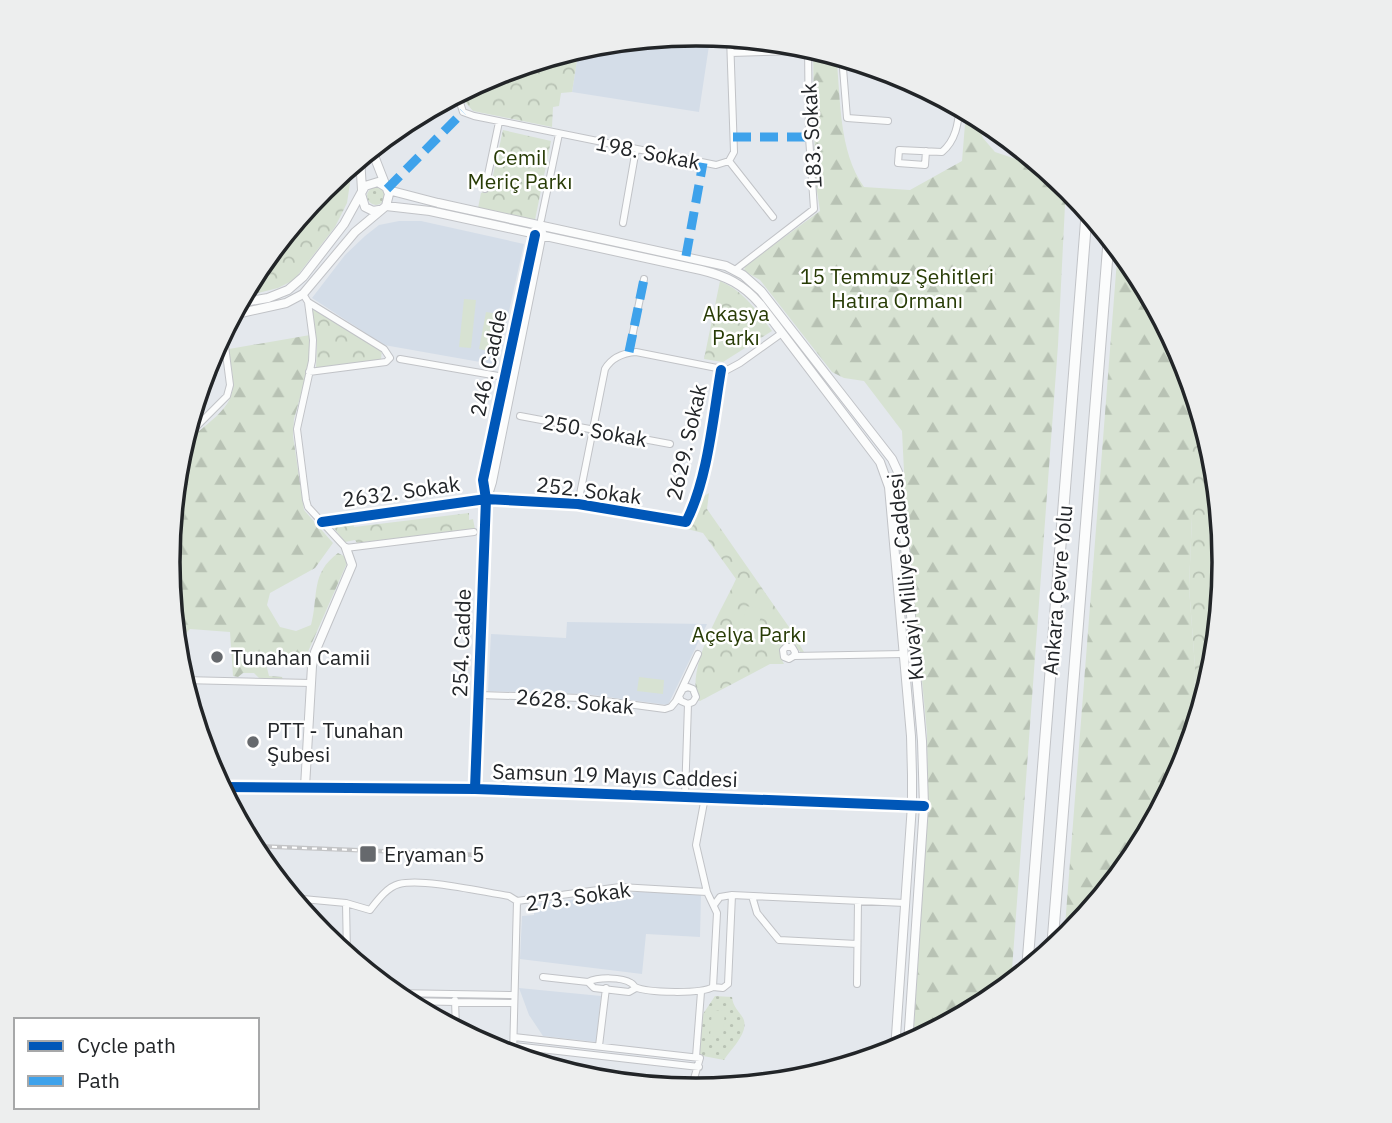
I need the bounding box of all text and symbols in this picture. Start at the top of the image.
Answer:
street label: 183. Sokak [794,83,828,189]
street label: 198. Sokak [593,128,703,176]
park label: Cemil Meriç Parkı [468,143,572,195]
park label: 15 Temmuz Şehitleri Hatıra Ormanı [800,262,994,314]
park label: Akasya Parkı [703,299,769,351]
street label: 246. Cadde [463,307,513,419]
street label: 2629. Sokak [659,381,713,503]
street label: 250. Sokak [541,407,649,453]
street label: 2632. Sokak [340,469,462,513]
street label: 252. Sokak [535,470,643,510]
street label: Kuvayi Milliye Caddesi [880,472,930,682]
street label: Ankara Çevre Yolu [1036,504,1078,676]
street label: 254. Cadde [445,588,477,698]
park label: Açelya Parkı [691,620,807,648]
place label: Tunahan Camii [231,643,370,671]
marker: Tunahan Camii [209,649,225,665]
street label: 2628. Sokak [515,682,635,720]
place label: PTT - Tunahan Şubesi [267,716,404,768]
marker: PTT - Tunahan Şubesi [245,734,261,750]
street label: Samsun 19 Mayıs Caddesi [492,757,738,793]
place label: Eryaman 5 [384,840,485,868]
marker: Eryaman 5 [358,844,378,864]
street label: 273. Sokak [524,875,632,917]
legend [14,1018,259,1109]
text: Cycle path [77,1031,176,1059]
text: Path [77,1066,120,1094]

